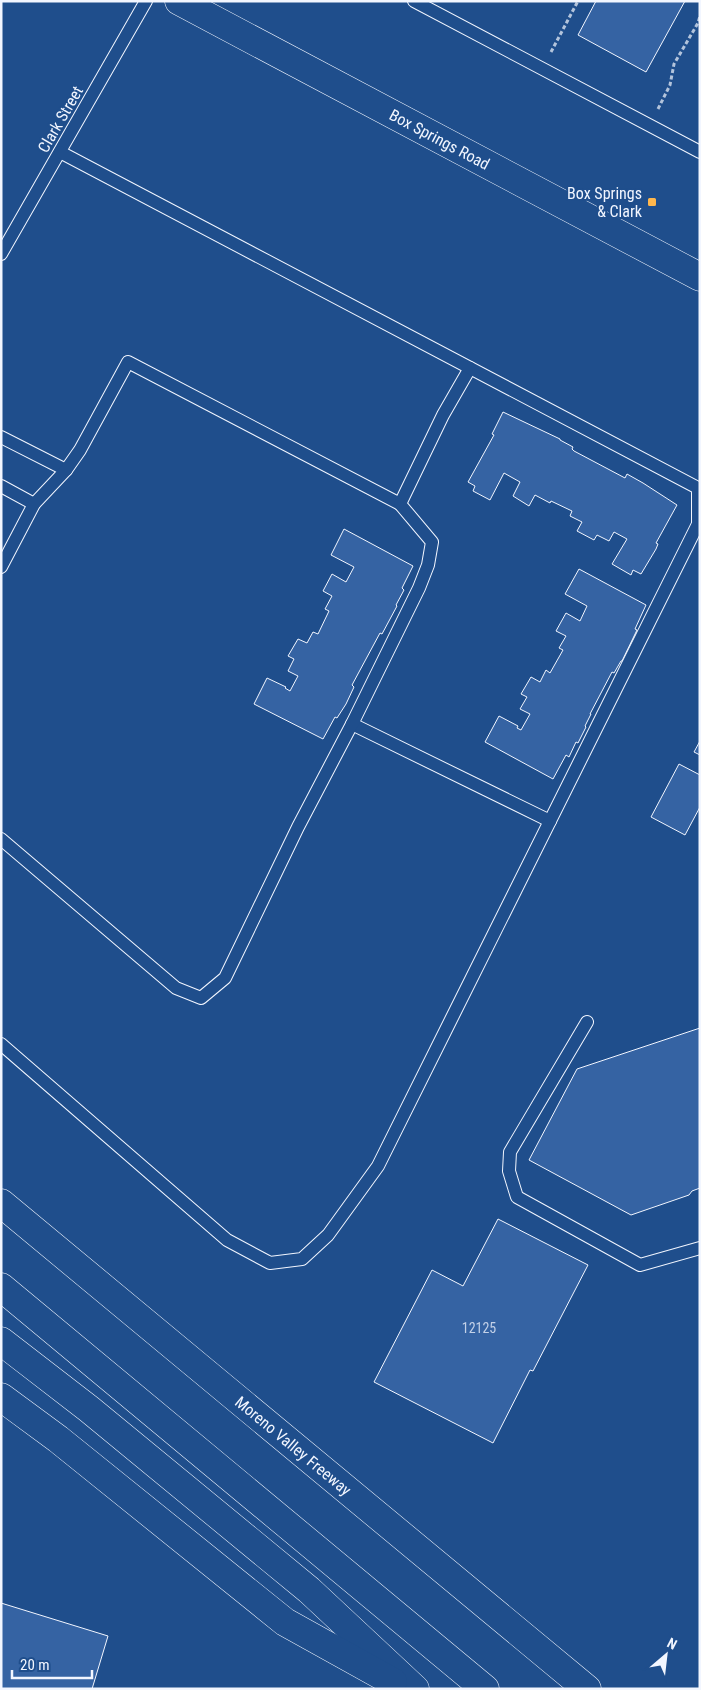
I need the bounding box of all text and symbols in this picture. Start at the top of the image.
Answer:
street label: Clark Street [34,82,87,156]
street label: Box Springs Road [386,105,493,174]
place label: Box Springs & Clark [567,184,643,221]
marker: Box Springs & Clark [646,196,658,208]
house number: 12125 [462,1320,496,1336]
street label: Moreno Valley Freeway [231,1392,355,1500]
north arrow [641,1630,691,1680]
text: N [665,1634,680,1653]
scale bar [12,1648,92,1680]
text: 20 m [20,1656,50,1674]

